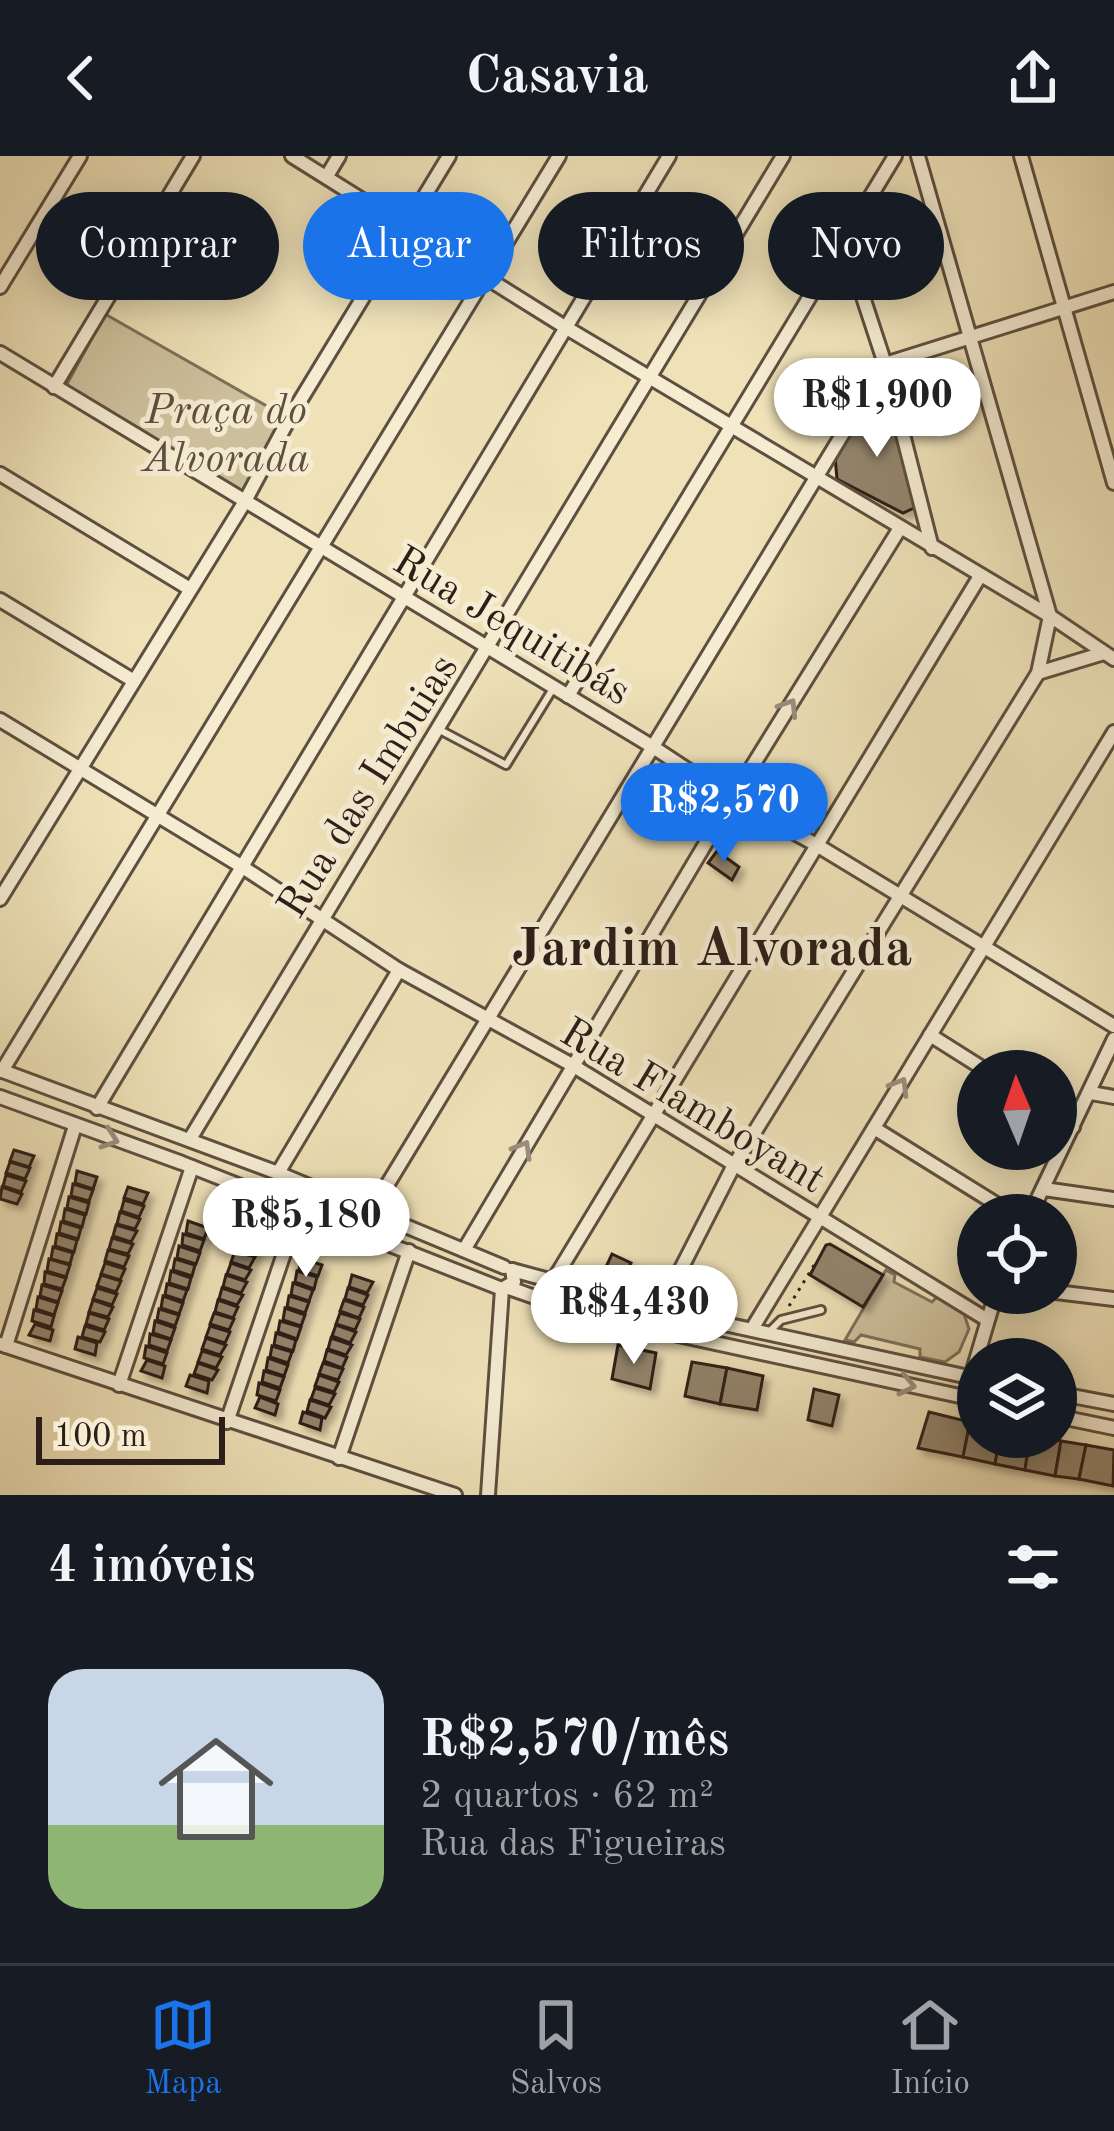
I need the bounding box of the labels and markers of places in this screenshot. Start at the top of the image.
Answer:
pin: R$1,900 [766,358,988,460]
pin: R$2,570 [613,763,835,865]
pin: R$5,180 [195,1178,417,1280]
pin: R$4,430 [523,1265,745,1367]

